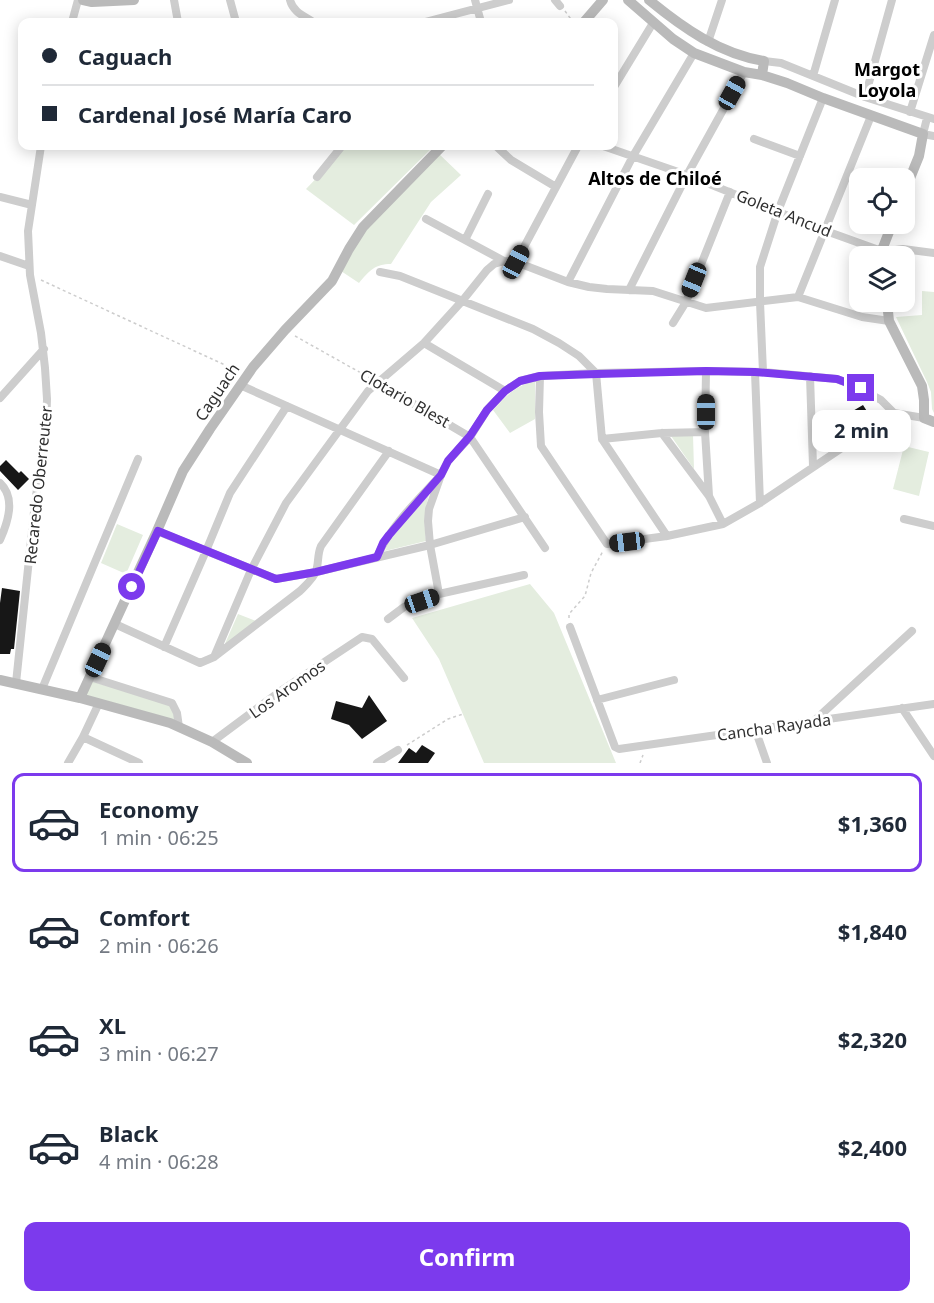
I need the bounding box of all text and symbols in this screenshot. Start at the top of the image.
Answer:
text: Caguach [78,41,172,71]
district label: Margot Loyola [854,57,920,102]
car [715,73,749,113]
text: Cardenal José María Caro [78,99,352,129]
district label: Altos de Chiloé [588,166,722,190]
map controls [849,168,915,312]
button: locate [849,168,915,234]
street label: Goleta Ancud [733,184,835,242]
car [500,242,532,282]
button: layers [849,246,915,312]
car [679,260,709,300]
street label: Caguach [190,359,244,425]
street label: Clotario Blest [356,363,454,433]
route end [847,374,874,401]
car [697,394,715,430]
street label: Recaredo Oberreuter [19,404,57,565]
callout: 2 min [812,409,910,451]
text: 2 min [834,417,889,444]
car [608,531,646,553]
route start [118,573,145,600]
car [402,587,442,615]
car [82,640,114,680]
street label: Los Aromos [244,655,330,723]
street label: Cancha Rayada [716,708,832,746]
text: Economy [99,794,198,824]
icon: car [27,796,81,850]
text: $1,360 [838,808,907,838]
text: 1 min · 06:25 [99,824,219,851]
text: Comfort [99,902,190,932]
icon: car [27,904,81,958]
text: $1,840 [838,916,907,946]
text: 2 min · 06:26 [99,932,219,959]
text: XL [99,1010,126,1040]
icon: car [27,1012,81,1066]
text: $2,320 [838,1024,907,1054]
text: 3 min · 06:27 [99,1040,219,1067]
text: Black [99,1118,158,1148]
icon: car [27,1120,81,1174]
text: $2,400 [838,1132,907,1162]
text: 4 min · 06:28 [99,1148,219,1175]
button: Confirm [24,1222,910,1291]

